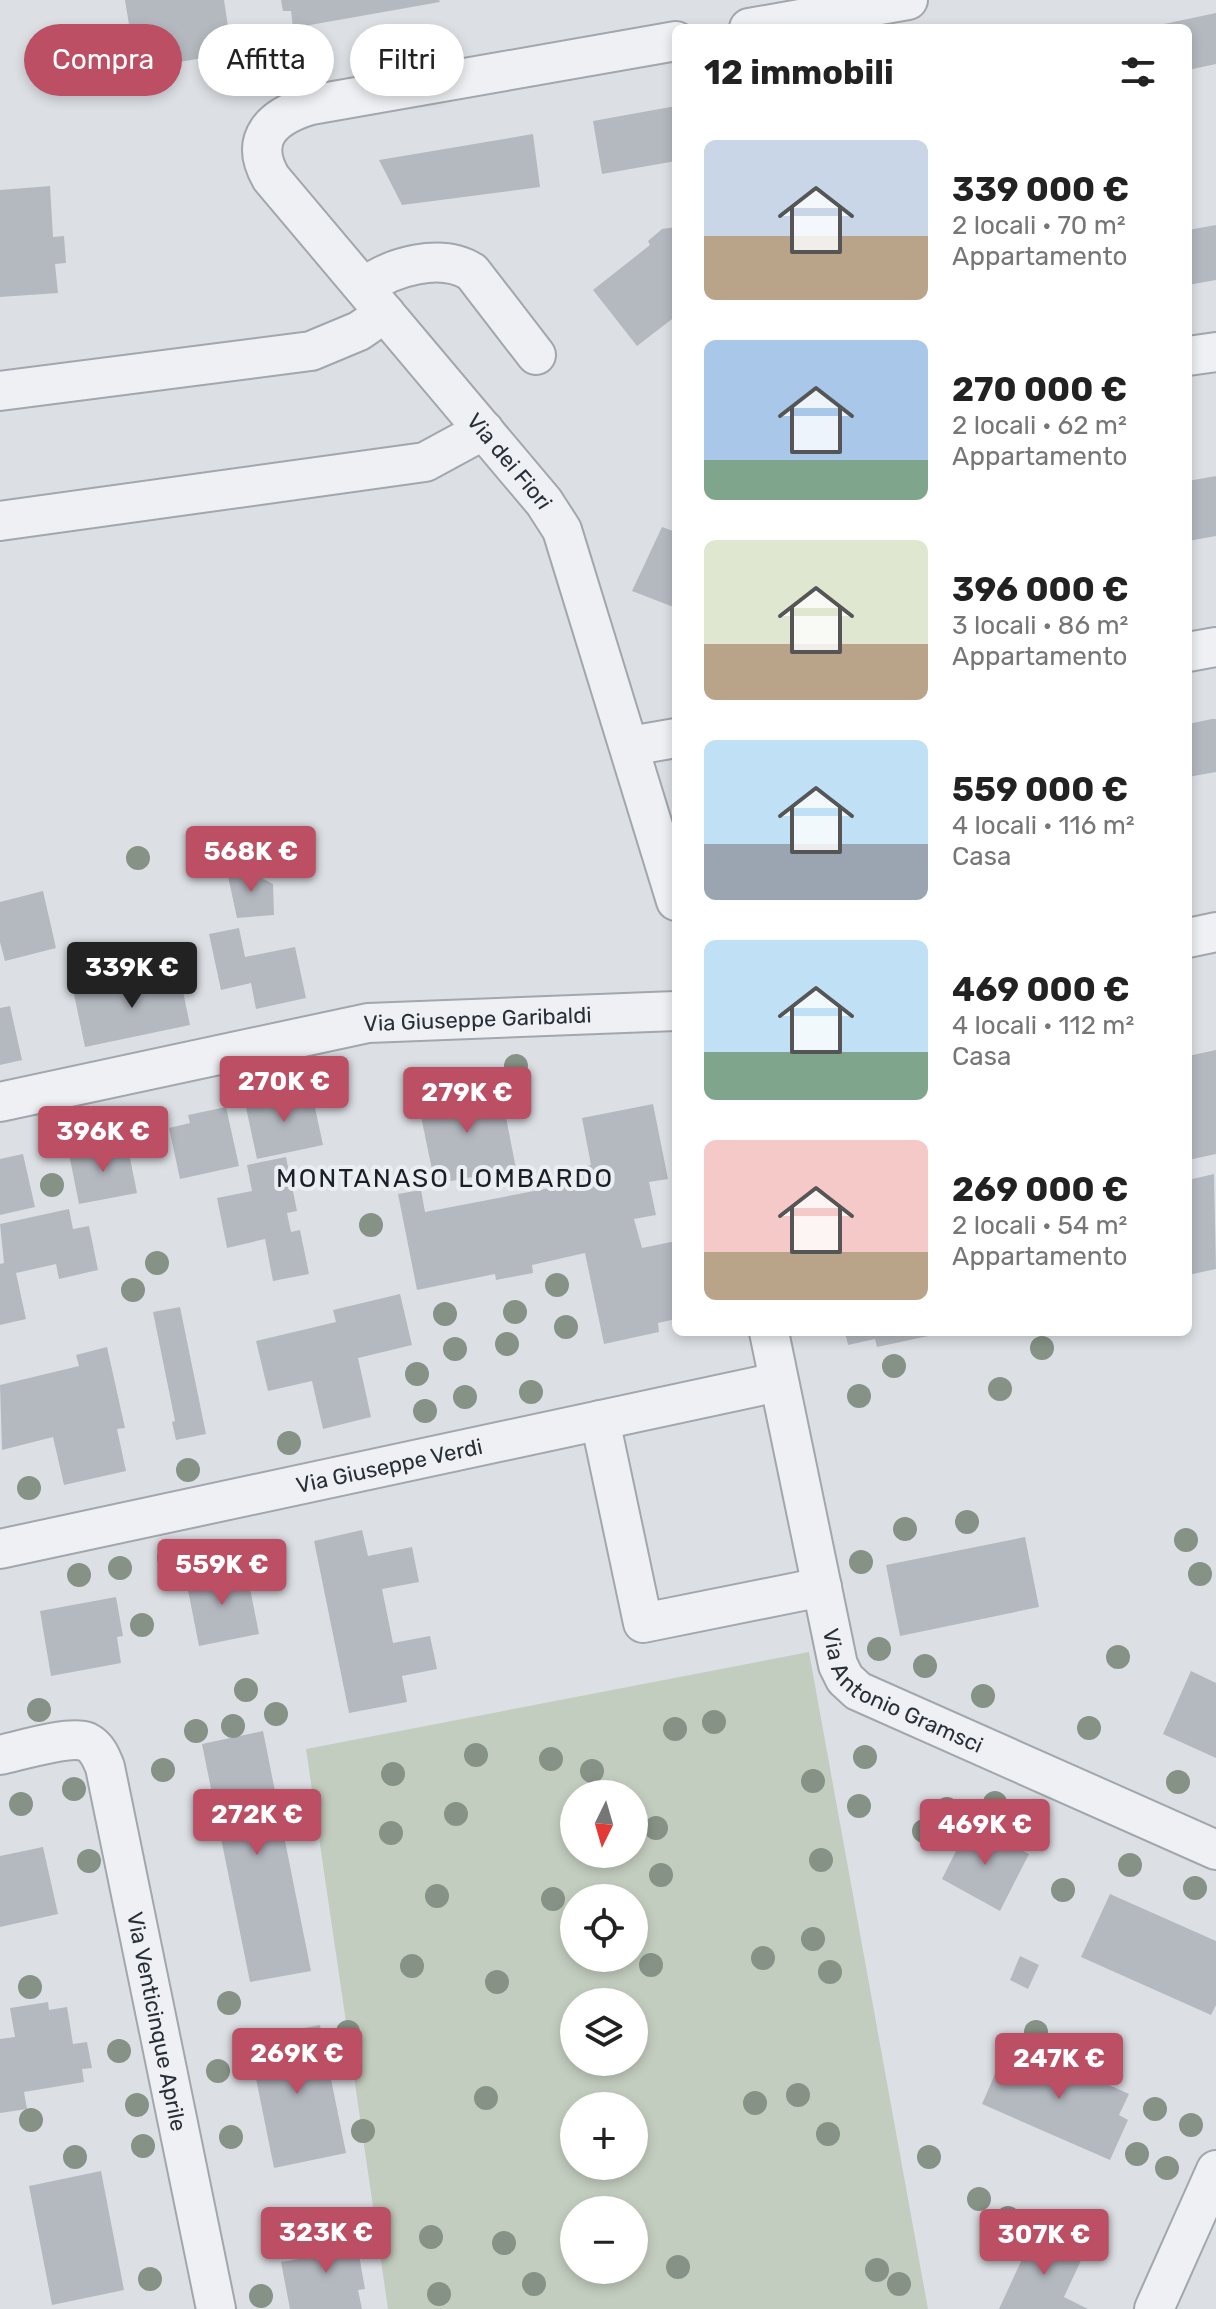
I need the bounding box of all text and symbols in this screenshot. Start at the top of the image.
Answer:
chip: Compra [24,24,182,96]
chip: Affitta [198,24,334,96]
chip: Filtri [350,24,464,96]
icon: filters [1116,50,1160,94]
text: 12 immobili [704,52,894,93]
text: 339 000 € [952,169,1129,210]
icon: home [768,172,864,268]
text: 2 locali · 70 m² [952,210,1126,241]
text: Appartamento [952,241,1128,272]
text: 270 000 € [952,369,1127,410]
icon: home [768,372,864,468]
street label: Via dei Fiori [461,407,558,514]
text: 2 locali · 62 m² [952,410,1127,441]
text: Appartamento [952,441,1128,472]
text: 396 000 € [952,569,1129,610]
icon: home [768,572,864,668]
text: 3 locali · 86 m² [952,610,1128,641]
text: Appartamento [952,641,1128,672]
text: 559 000 € [952,769,1128,810]
icon: home [768,772,864,868]
text: 4 locali · 116 m² [952,810,1135,841]
pin: 568K € [186,826,316,894]
text: 568K € [204,836,298,867]
text: Casa [952,841,1011,872]
pin: 339K € [67,942,197,1010]
text: 339K € [85,952,179,983]
text: 469 000 € [952,969,1130,1010]
icon: home [768,972,864,1068]
street label: Via Giuseppe Garibaldi [363,1001,592,1037]
text: 4 locali · 112 m² [952,1010,1134,1041]
text: Casa [952,1041,1011,1072]
pin: 270K € [219,1056,349,1124]
text: 270K € [238,1066,330,1097]
pin: 279K € [402,1067,532,1135]
text: 279K € [421,1077,513,1108]
pin: 396K € [38,1106,168,1174]
text: 396K € [56,1116,150,1147]
district label: MONTANASO LOMBARDO [276,1163,614,1194]
text: 269 000 € [952,1169,1129,1210]
icon: home [768,1172,864,1268]
text: 2 locali · 54 m² [952,1210,1127,1241]
text: Appartamento [952,1241,1128,1272]
street label: Via Giuseppe Verdi [293,1432,485,1499]
pin: 559K € [157,1539,287,1607]
text: 559K € [175,1549,269,1580]
street label: Via Antonio Gramsci [817,1626,987,1758]
north arrow [560,1780,648,1868]
map controls [560,1780,648,2284]
pin: 272K € [192,1789,322,1857]
text: 272K € [211,1799,303,1830]
pin: 469K € [920,1799,1050,1867]
text: 469K € [938,1809,1032,1840]
button: locate [560,1884,648,1972]
street label: Via Venticinque Aprile [122,1910,193,2133]
button: layers [560,1988,648,2076]
pin: 269K € [232,2028,362,2096]
pin: 247K € [994,2033,1124,2101]
text: 269K € [250,2038,344,2069]
text: 247K € [1013,2043,1105,2074]
button: + [560,2092,648,2180]
button: − [560,2196,648,2284]
pin: 323K € [261,2207,391,2275]
pin: 307K € [979,2209,1109,2277]
text: 323K € [279,2217,373,2248]
text: 307K € [998,2219,1090,2250]

